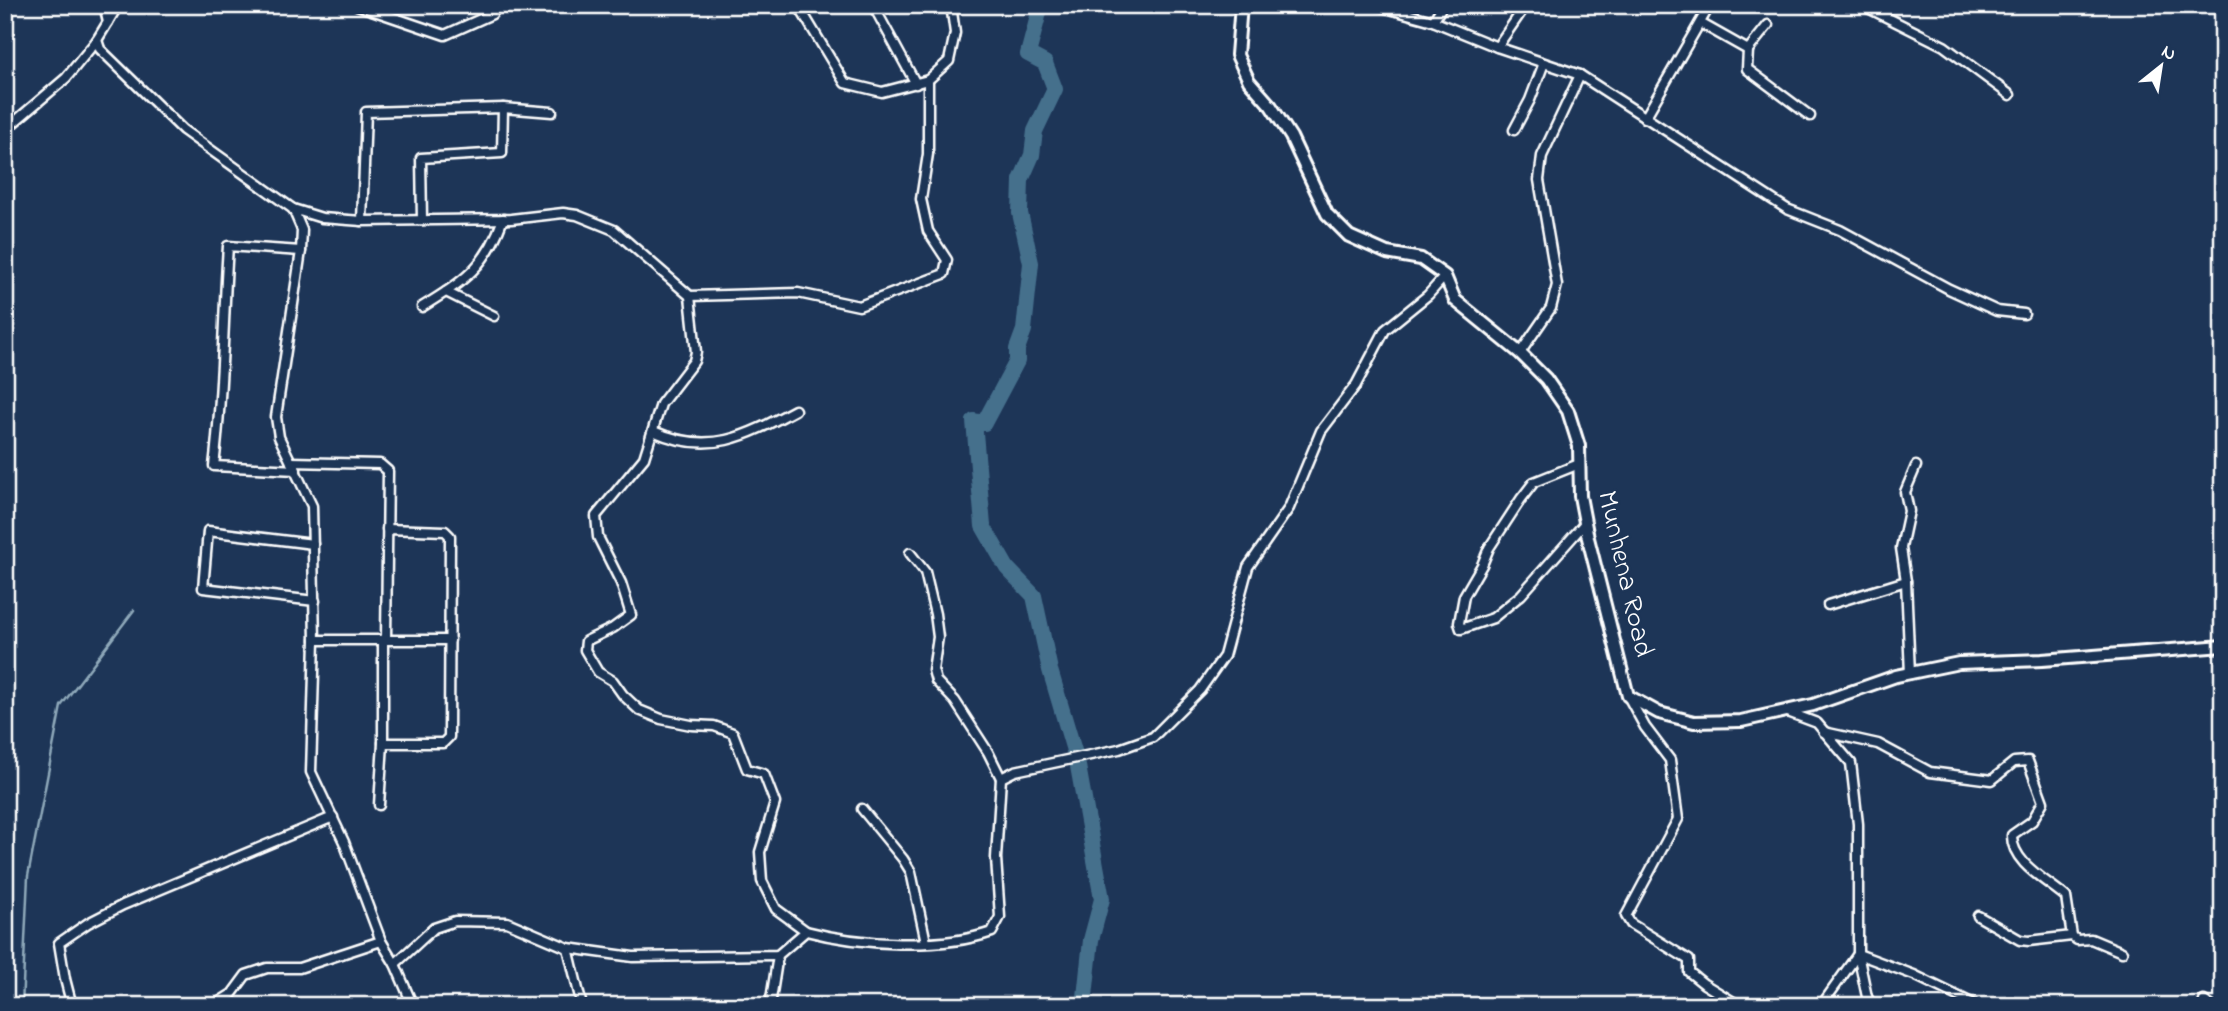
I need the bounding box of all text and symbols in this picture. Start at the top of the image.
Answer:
north arrow [2126,32,2196,102]
text: N [2156,39,2181,68]
street label: Munhena Road [1585,487,1663,661]

